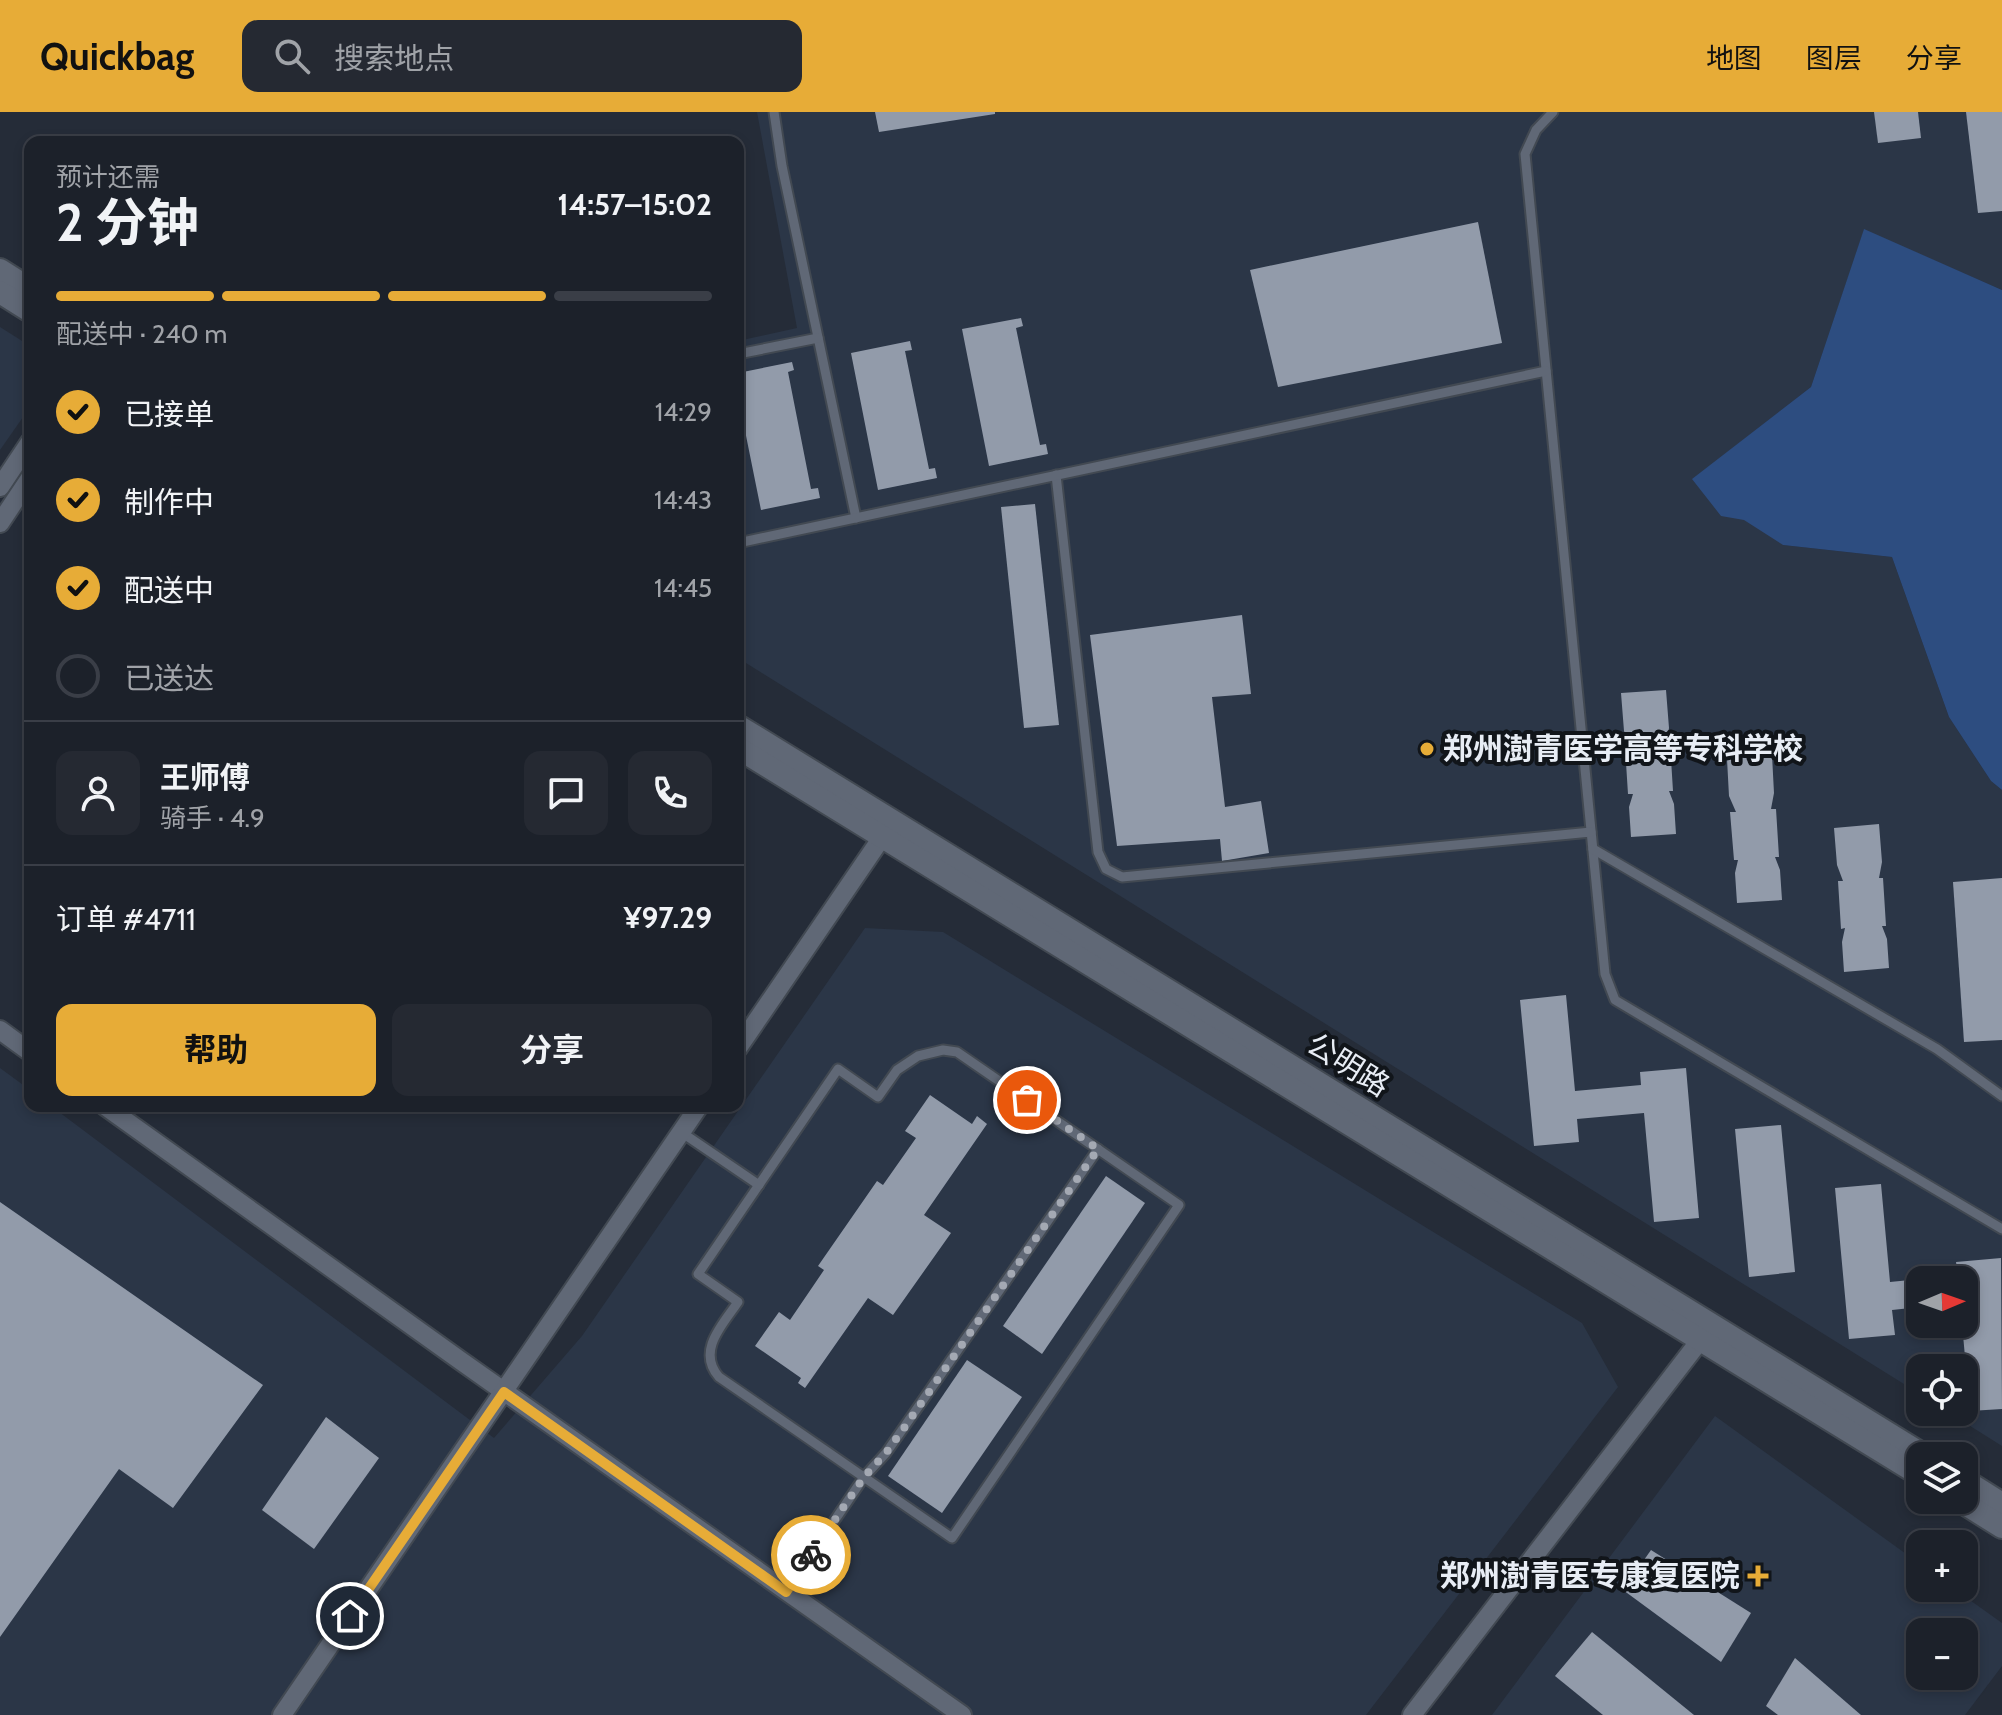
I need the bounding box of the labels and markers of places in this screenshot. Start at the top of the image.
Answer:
place label: 郑州澍青医学高等专科学校 [1443,730,1803,767]
marker: 郑州澍青医学高等专科学校 [1418,740,1436,758]
pin [993,1066,1061,1134]
place label: 郑州澍青医专康复医院 [1440,1557,1740,1594]
marker: 郑州澍青医专康复医院 [1747,1565,1769,1587]
pin [316,1582,384,1650]

